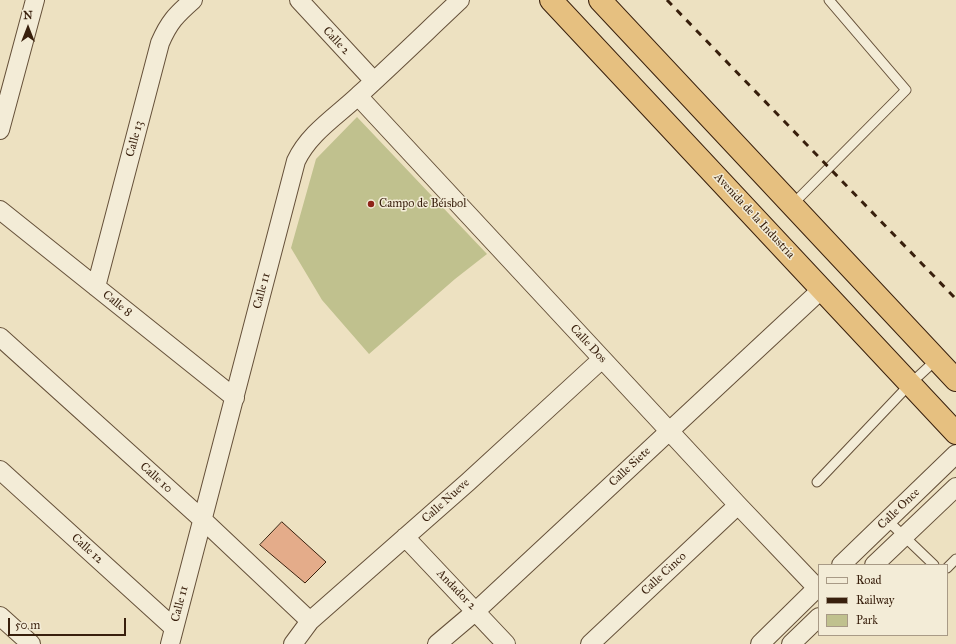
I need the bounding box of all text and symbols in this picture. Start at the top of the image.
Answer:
north arrow [8,8,48,48]
text: N [23,9,33,22]
street label: Calle 2 [319,24,353,58]
street label: Calle 13 [123,119,147,159]
street label: Avenida de la Industria [711,170,797,262]
place label: Campo de Béisbol [379,197,466,211]
marker: Campo de Béisbol [366,199,376,209]
street label: Calle 11 [250,271,274,311]
street label: Calle 8 [99,288,135,320]
street label: Calle Dos [567,322,609,366]
street label: Calle Siete [606,444,654,490]
street label: Calle 10 [137,460,175,496]
street label: Calle Nueve [419,476,473,526]
street label: Calle Once [875,485,923,533]
street label: Calle 12 [68,531,106,567]
street label: Calle Cinco [638,549,690,599]
legend [818,564,948,636]
street label: Andador 2 [433,567,479,613]
text: Road [856,573,882,587]
street label: Calle 11 [168,584,192,624]
text: Railway [856,593,894,607]
scale bar [10,610,128,636]
text: Park [856,613,878,627]
text: 50 m [15,618,40,632]

